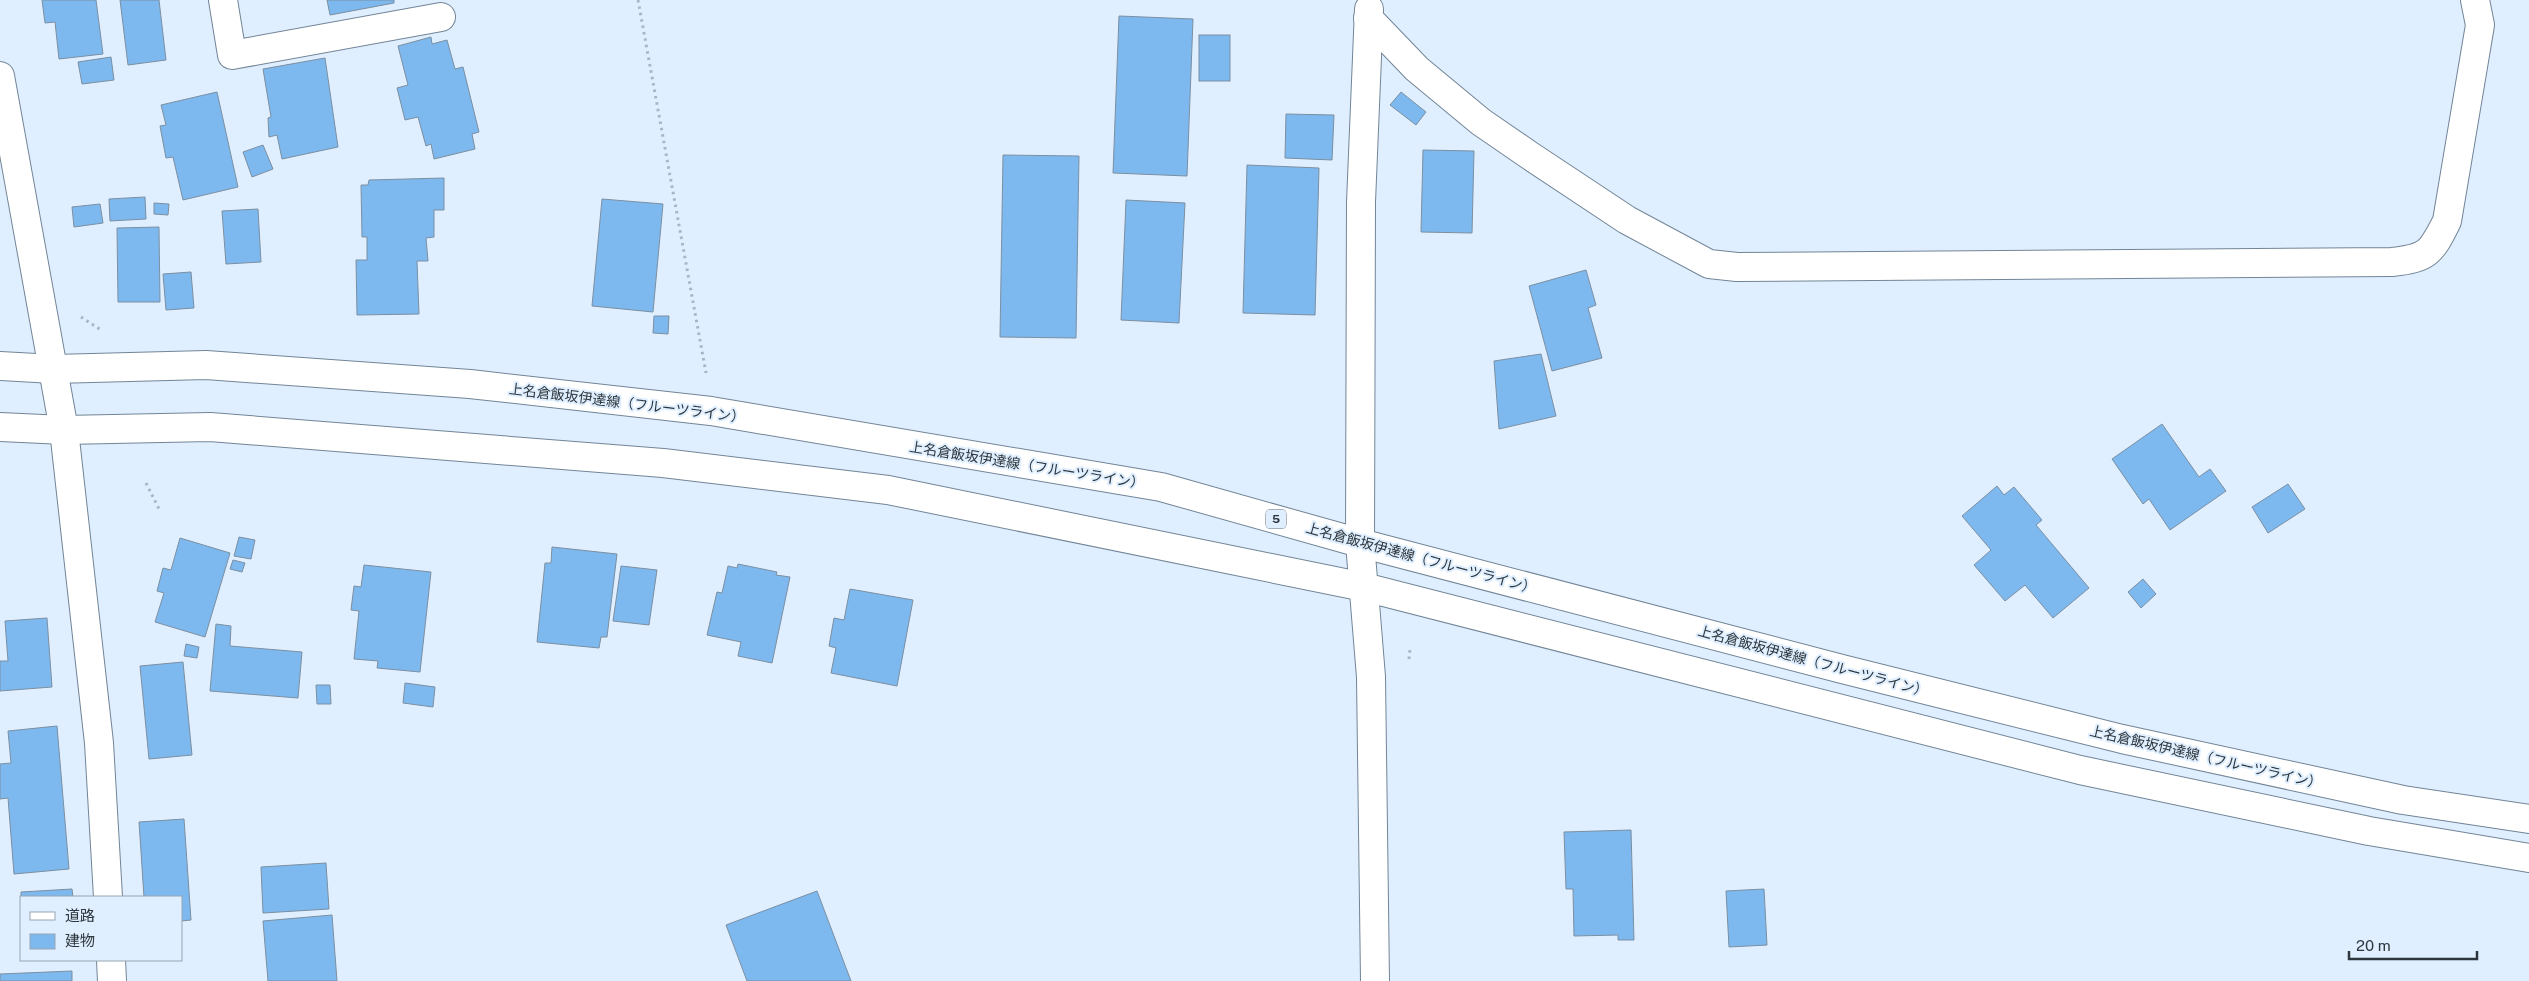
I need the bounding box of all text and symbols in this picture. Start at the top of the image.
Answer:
street label: 上名倉飯坂伊達線（フルーツライン） [508,381,746,425]
street label: 上名倉飯坂伊達線（フルーツライン） [908,439,1146,491]
road number: 5 [1266,509,1286,528]
street label: 上名倉飯坂伊達線（フルーツライン） [1304,520,1538,596]
street label: 上名倉飯坂伊達線（フルーツライン） [1696,623,1930,699]
street label: 上名倉飯坂伊達線（フルーツライン） [2088,722,2324,792]
legend [20,896,182,961]
text: 道路 [65,907,95,924]
scale bar [2349,928,2476,960]
text: 建物 [65,932,95,949]
text: 20 m [2356,937,2391,954]

